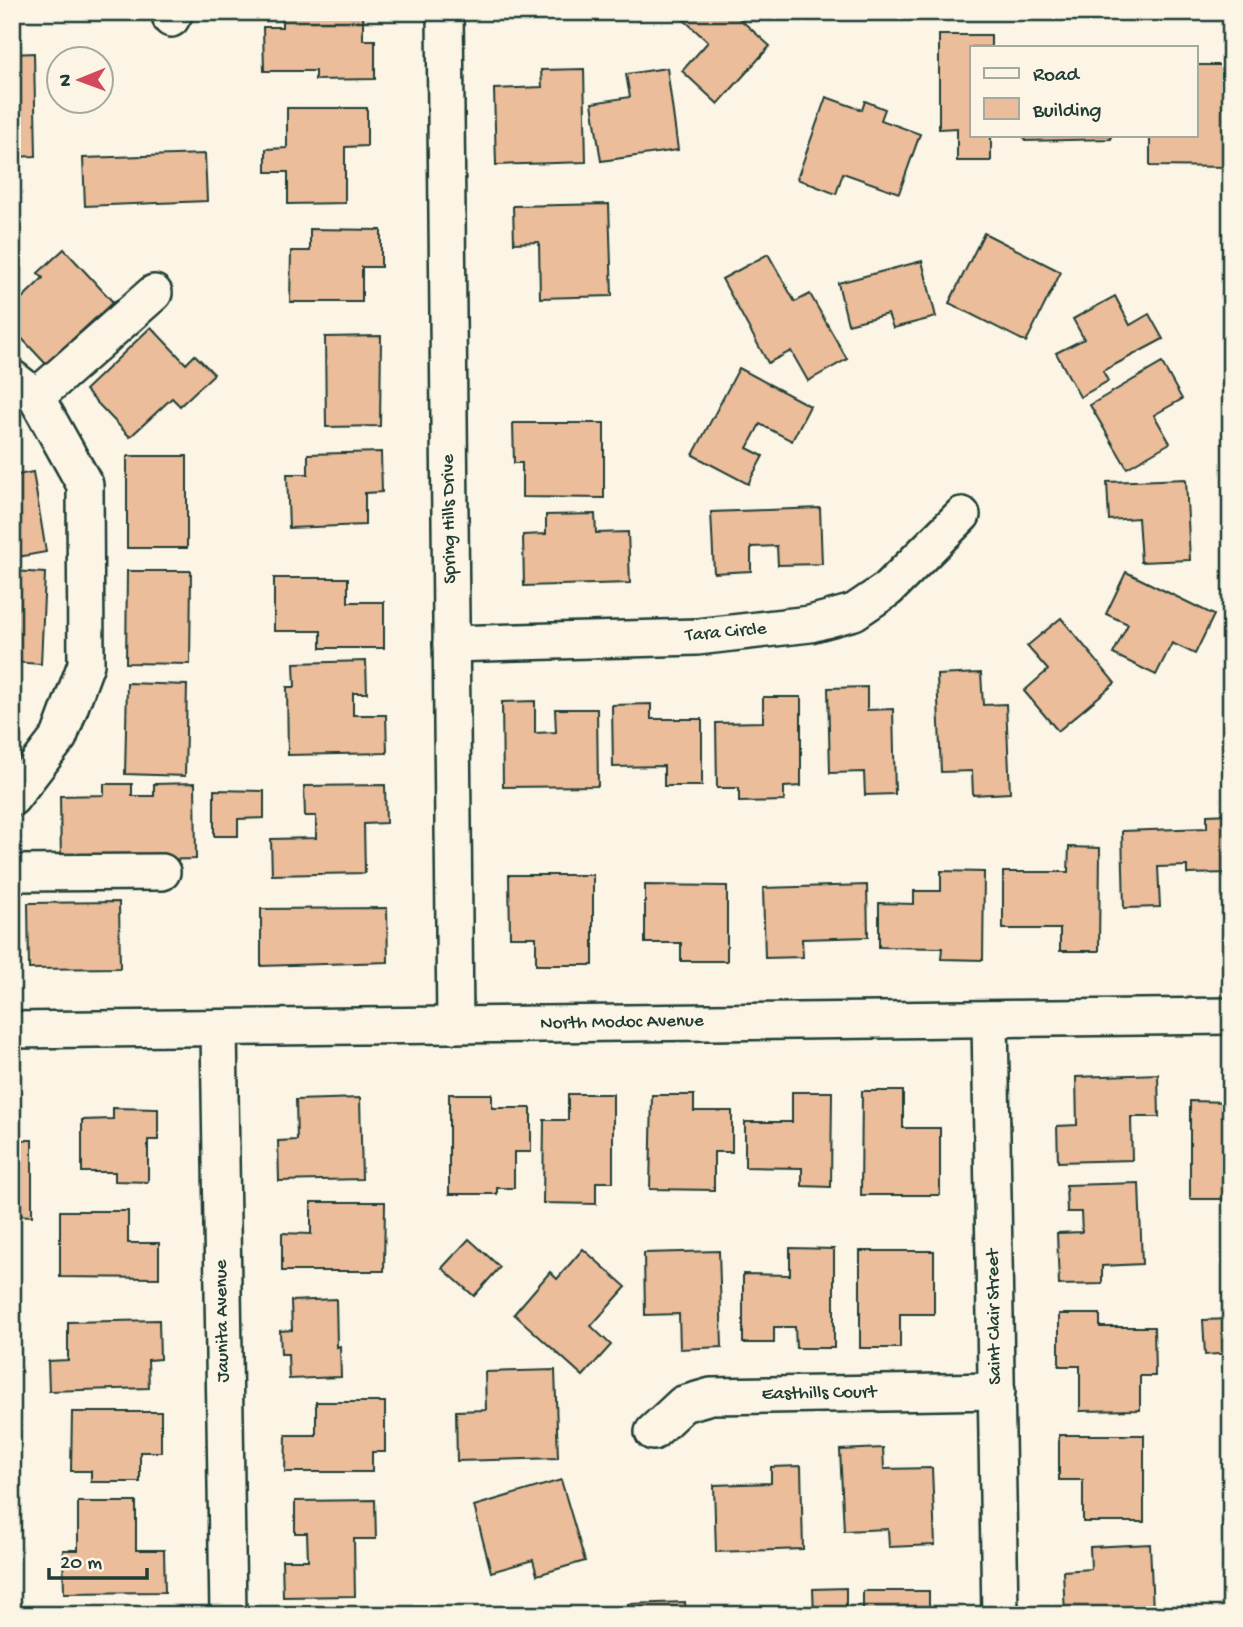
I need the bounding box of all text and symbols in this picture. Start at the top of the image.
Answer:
north arrow [46,46,116,116]
legend [970,46,1198,136]
text: Road [1033,64,1081,89]
text: N [55,74,78,87]
text: Building [1032,100,1102,125]
street label: Spring Hills Drive [437,454,463,584]
street label: Tara Circle [684,618,768,648]
street label: North Modoc Avenue [540,1010,704,1036]
street label: Saint Clair Street [982,1247,1008,1385]
street label: Jaunita Avenue [210,1259,236,1383]
street label: Easthills Court [761,1381,879,1407]
scale bar [49,1536,147,1580]
text: 20 m [60,1552,102,1577]

